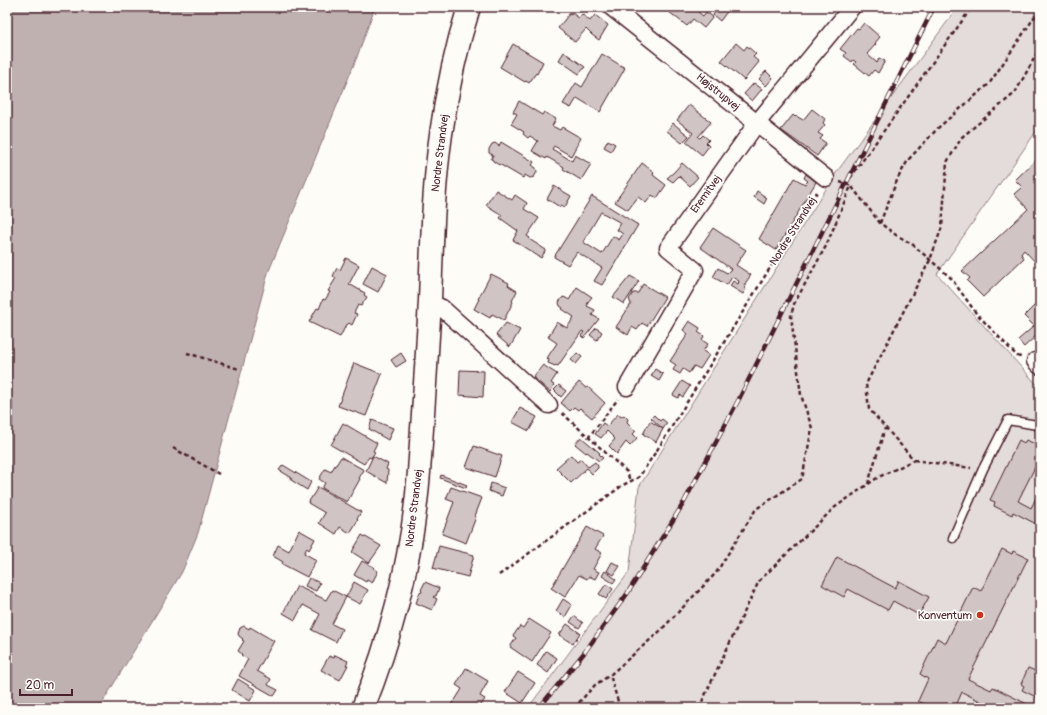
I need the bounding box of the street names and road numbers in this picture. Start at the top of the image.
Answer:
street label: Højstrupvej [694,70,742,114]
street label: Nordre Strandvej [429,113,451,193]
street label: Eremitvej [688,172,724,216]
street label: Nordre Strandvej [767,194,819,268]
street label: Nordre Strandvej [403,468,425,548]

